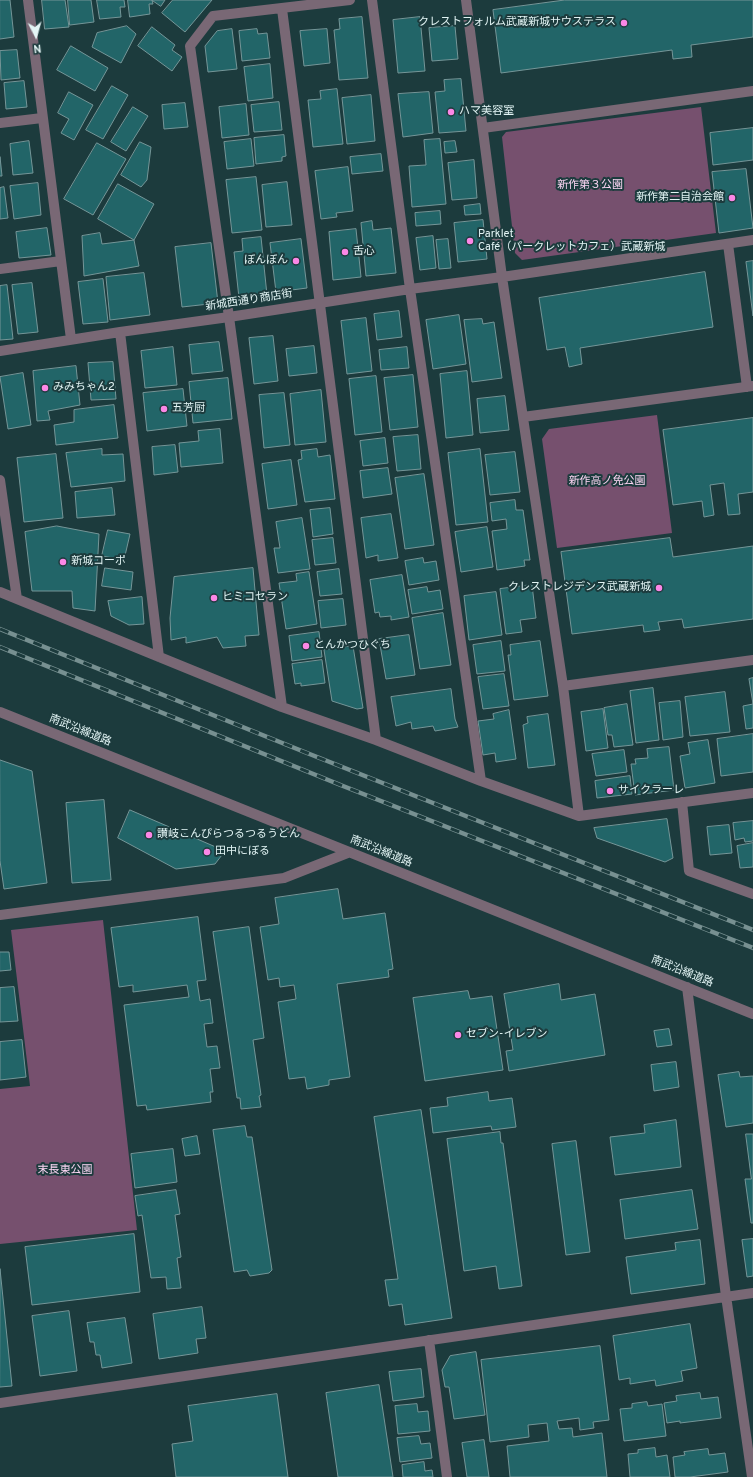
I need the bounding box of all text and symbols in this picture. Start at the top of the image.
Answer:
north arrow [16,16,56,56]
place label: クレストフォルム武蔵新城サウステラス [418,16,616,30]
marker: クレストフォルム武蔵新城サウステラス [619,18,629,28]
text: N [33,41,42,55]
place label: ハマ美容室 [459,105,514,119]
marker: ハマ美容室 [446,107,456,117]
park label: 新作第３公園 [557,179,623,193]
place label: 新作第二自治会館 [636,191,724,205]
marker: 新作第二自治会館 [727,193,737,203]
place label: Parklet Café（パークレットカフェ）武蔵新城 [478,228,665,254]
marker: Parklet Café（パークレットカフェ）武蔵新城 [465,236,475,246]
place label: 舌心 [353,245,375,259]
marker: 舌心 [340,247,350,257]
place label: ぼんぼん [244,254,288,268]
marker: ぼんぼん [291,256,301,266]
street label: 新城西通り商店街 [205,288,293,314]
place label: みみちゃん2 [53,381,115,395]
marker: みみちゃん2 [40,383,50,393]
place label: 五芳厨 [172,402,205,416]
marker: 五芳厨 [159,404,169,414]
park label: 新作高ノ免公園 [569,475,645,489]
place label: 新城コーポ [71,555,126,569]
marker: 新城コーポ [58,557,68,567]
place label: クレストレジデンス武蔵新城 [508,581,651,595]
marker: クレストレジデンス武蔵新城 [654,583,664,593]
place label: ヒミコセラン [222,591,288,605]
marker: ヒミコセラン [209,593,219,603]
place label: とんかつひぐち [314,639,391,653]
marker: とんかつひぐち [301,641,311,651]
street label: 南武沿線道路 [47,713,113,749]
place label: サイクラーレ [618,784,684,798]
marker: サイクラーレ [605,786,615,796]
place label: 讃岐こんぴらつるつるうどん [157,828,300,842]
marker: 讃岐こんぴらつるつるうどん [144,830,154,840]
street label: 南武沿線道路 [348,834,414,870]
place label: 田中にぼる [215,845,270,859]
marker: 田中にぼる [202,847,212,857]
street label: 南武沿線道路 [649,954,715,990]
place label: セブン-イレブン [466,1028,547,1042]
marker: セブン-イレブン [453,1030,463,1040]
park label: 末長東公園 [38,1164,92,1178]

